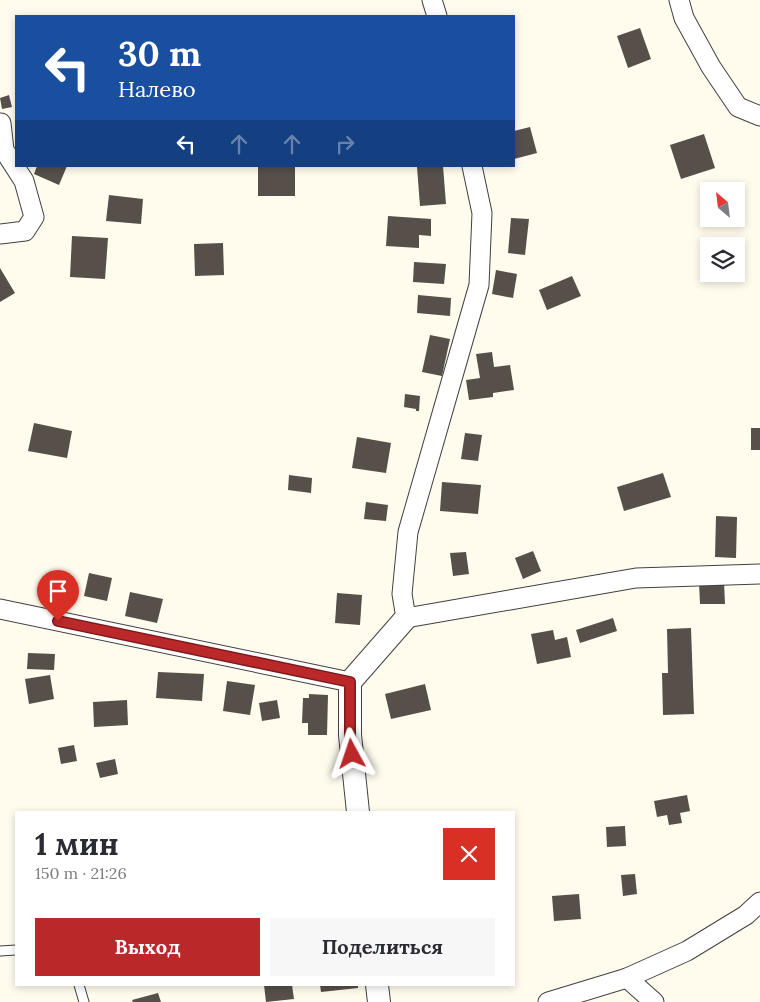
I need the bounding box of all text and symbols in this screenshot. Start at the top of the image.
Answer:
text: 30 m [118,31,201,76]
icon: left [35,35,100,100]
text: Налево [118,75,196,103]
icon: left [172,130,200,158]
icon: ahead [225,130,253,158]
icon: ahead [278,130,306,158]
icon: right [331,130,359,158]
north arrow [700,182,745,228]
map controls [700,182,745,282]
button: layers [700,237,745,282]
pin [37,570,79,621]
icon: arrive [44,577,72,605]
position arrow [325,727,377,779]
text: 1 мин [35,825,119,863]
button: close [443,828,495,880]
text: 150 m · 21:26 [35,863,127,883]
button: Выход [35,918,260,976]
button: Поделиться [270,918,495,976]

